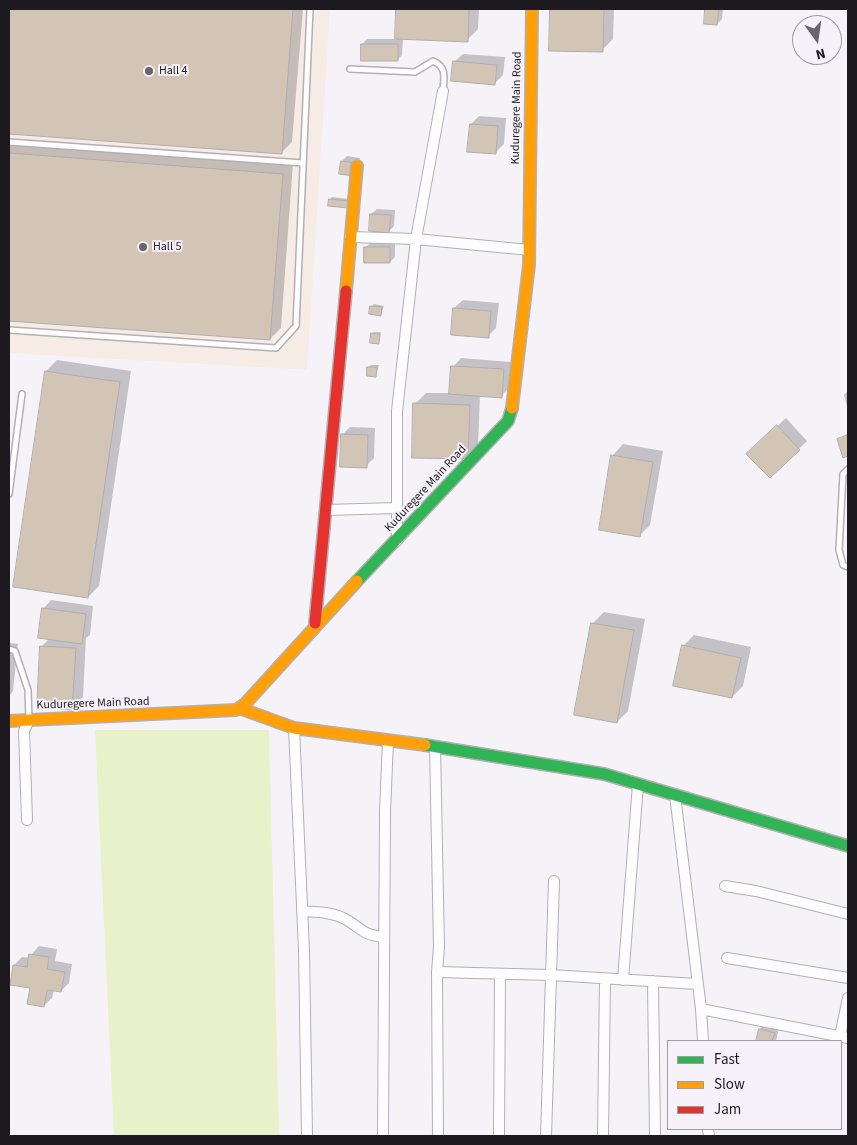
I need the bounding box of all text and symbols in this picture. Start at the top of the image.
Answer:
north arrow [792,15,842,65]
text: N [813,43,827,64]
street label: Kuduregere Main Road [509,51,525,165]
place label: Hall 4 [159,64,187,78]
marker: Hall 4 [143,65,155,77]
place label: Hall 5 [153,240,181,254]
marker: Hall 5 [137,241,149,253]
street label: Kuduregere Main Road [382,443,470,535]
street label: Kuduregere Main Road [36,695,150,713]
legend [667,1040,842,1130]
text: Fast [714,1049,740,1070]
text: Slow [714,1074,745,1095]
text: Jam [714,1099,741,1120]

